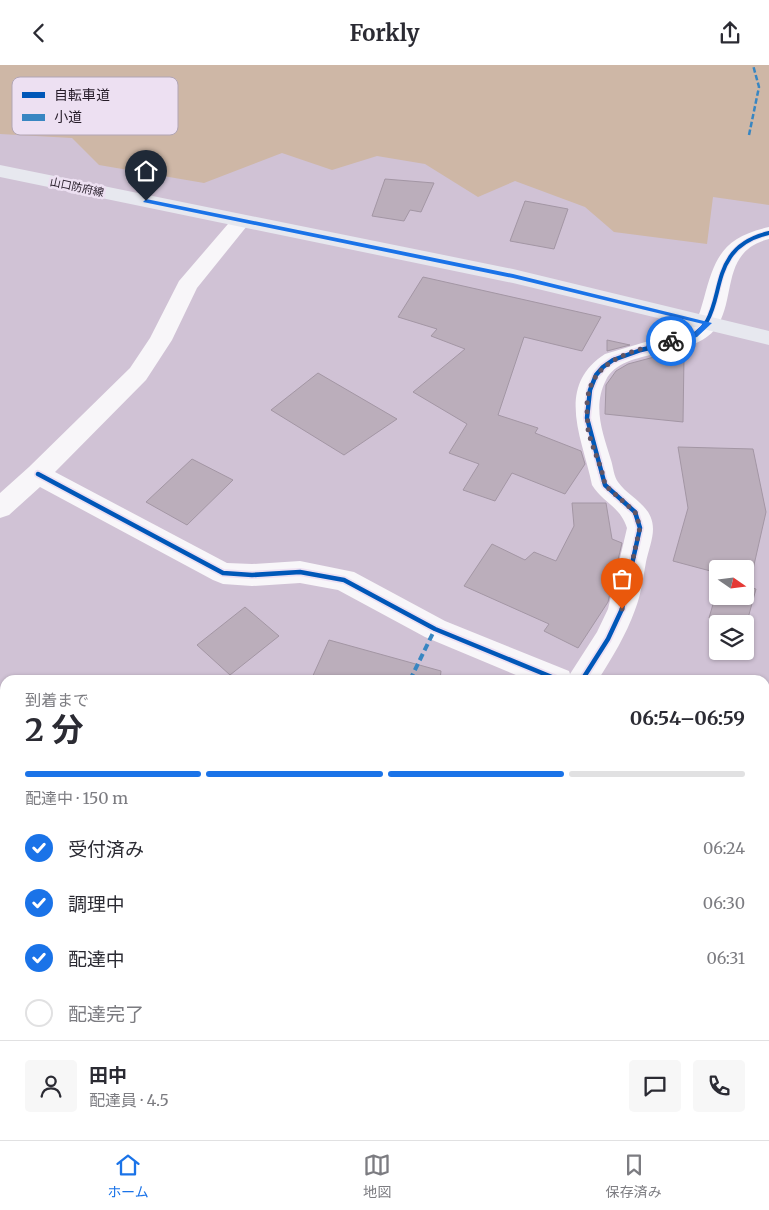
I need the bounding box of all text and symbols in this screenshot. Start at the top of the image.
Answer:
icon: back [25,19,53,47]
text: Forkly [349,19,420,47]
icon: share [716,19,744,47]
legend [12,77,178,135]
text: 自転車道 [54,86,110,104]
text: 小道 [54,108,82,126]
pin [125,150,167,201]
icon: home [132,157,160,185]
street label: 山口防府線 [49,174,105,200]
courier [646,316,696,366]
icon: bike [657,327,685,355]
pin [601,558,643,609]
north arrow [709,560,754,605]
map controls [709,560,754,660]
icon: bag [608,565,636,593]
button: layers [709,615,754,660]
text: 到着まで [25,690,89,710]
text: 06:54–06:59 [630,706,745,730]
text: 2 分 [25,710,83,750]
text: 配達中 · 150 m [25,788,128,808]
icon: check [25,834,53,862]
text: 受付済み [68,837,144,861]
text: 06:24 [703,838,745,858]
icon: check [25,889,53,917]
text: 調理中 [68,892,125,916]
text: 06:30 [703,893,745,913]
icon: check [25,944,53,972]
text: 配達中 [68,947,125,971]
text: 06:31 [706,948,745,968]
text: 配達完了 [68,1002,144,1026]
button: person [25,1060,77,1112]
button: chat [629,1060,681,1112]
button: phone [693,1060,745,1112]
text: 田中 [89,1063,127,1087]
text: 配達員 · 4.5 [89,1090,169,1110]
tab: ホーム [107,1151,149,1201]
tab: 地図 [363,1151,391,1201]
tab: 保存済み [606,1151,662,1201]

